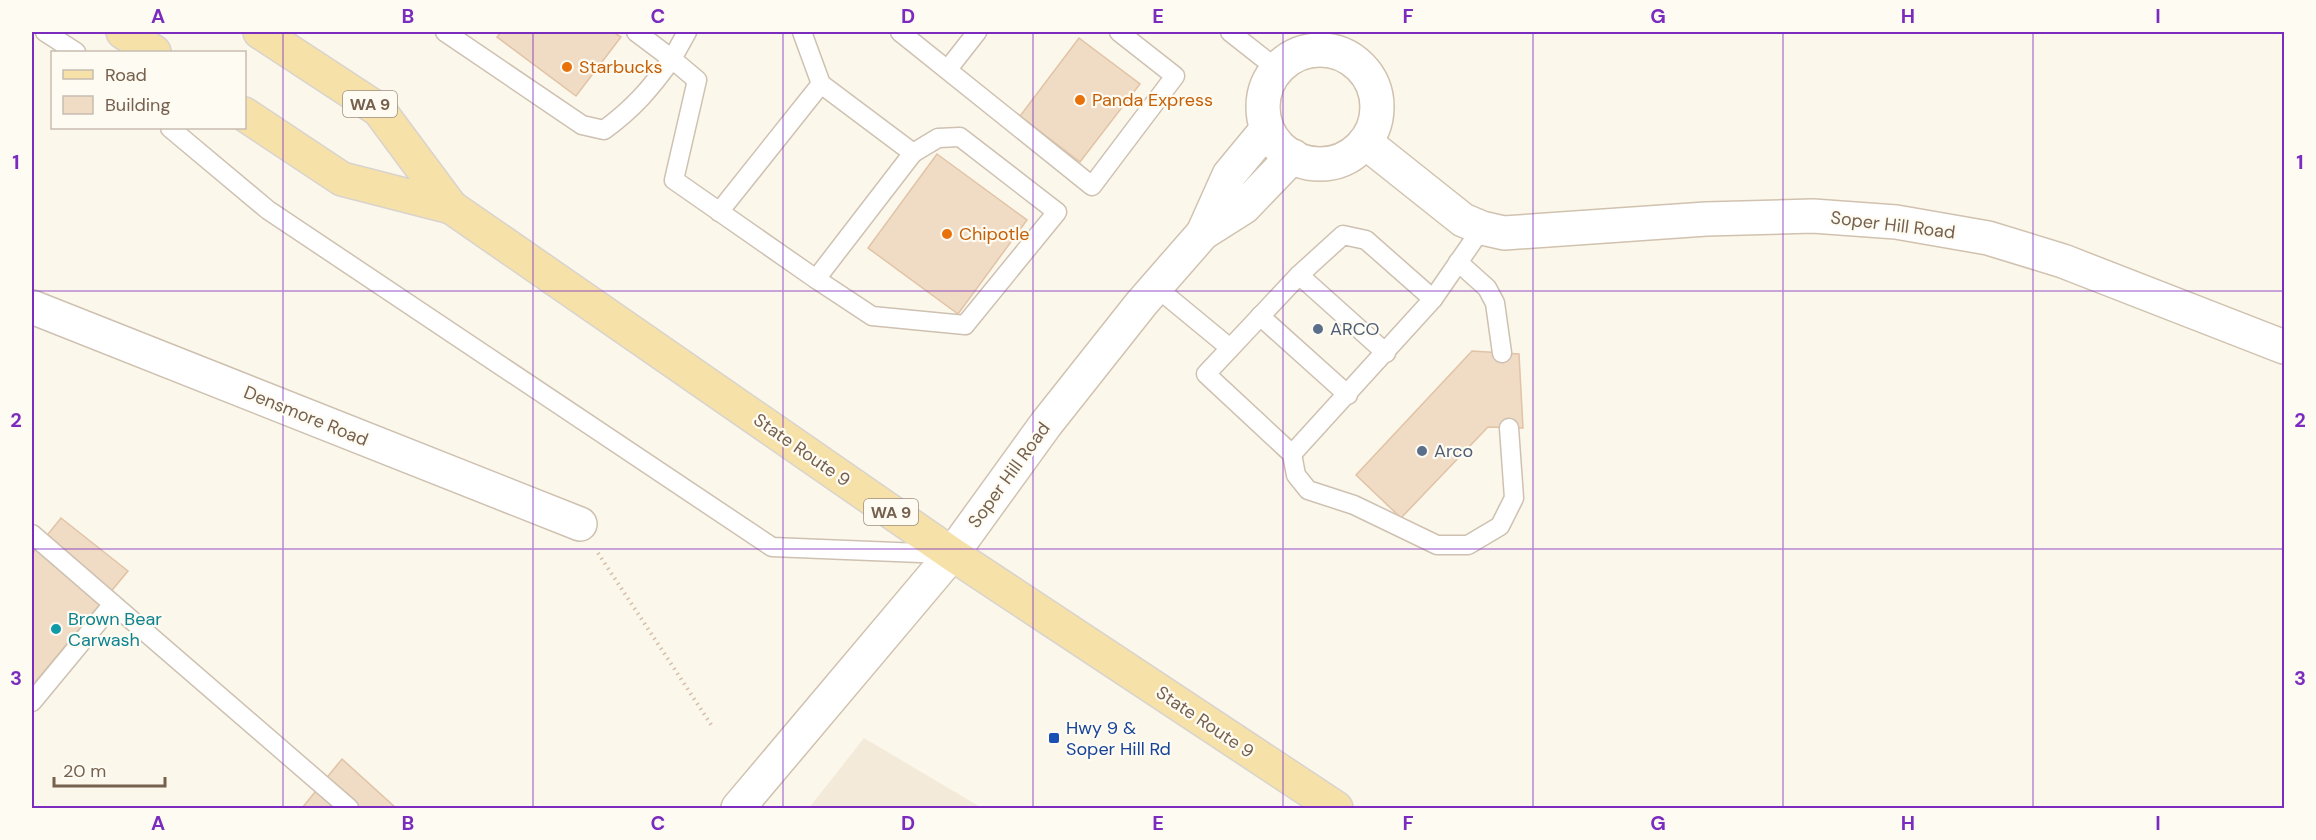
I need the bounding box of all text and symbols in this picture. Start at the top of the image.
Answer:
text: A [151,3,165,29]
text: B [402,3,414,29]
text: C [651,3,665,29]
text: D [901,3,915,29]
text: E [1152,3,1164,29]
text: F [1402,3,1414,29]
text: G [1650,3,1666,29]
text: H [1901,3,1915,29]
text: I [2155,3,2161,29]
legend [51,51,246,129]
place label: Starbucks [579,55,662,79]
marker: Starbucks [560,60,574,74]
text: Road [105,63,147,87]
place label: Panda Express [1092,88,1213,112]
road number: WA 9 [343,91,397,117]
text: Building [105,93,170,117]
marker: Panda Express [1073,93,1087,107]
text: 1 [12,149,20,175]
text: 1 [2296,149,2304,175]
street label: Soper Hill Road [1829,205,1957,245]
place label: Chipotle [959,222,1029,246]
marker: Chipotle [940,227,954,241]
place label: ARCO [1330,317,1380,341]
marker: ARCO [1311,322,1325,336]
street label: Densmore Road [240,380,372,452]
text: 2 [10,407,22,433]
text: 2 [2294,407,2306,433]
street label: State Route 9 [749,408,855,492]
street label: Soper Hill Road [962,417,1056,533]
place label: Arco [1434,439,1473,463]
marker: Arco [1415,444,1429,458]
road number: WA 9 [864,499,918,525]
place label: Brown Bear Carwash [68,607,162,652]
marker: Brown Bear Carwash [49,622,63,636]
text: 3 [10,665,22,691]
text: 3 [2294,665,2306,691]
street label: State Route 9 [1151,680,1259,764]
place label: Hwy 9 & Soper Hill Rd [1066,716,1171,761]
marker: Hwy 9 & Soper Hill Rd [1047,731,1061,745]
scale bar [54,750,165,788]
text: 20 m [63,759,106,783]
text: A [151,810,165,836]
text: B [402,810,414,836]
text: C [651,810,665,836]
text: D [901,810,915,836]
text: E [1152,810,1164,836]
text: F [1402,810,1414,836]
text: G [1650,810,1666,836]
text: H [1901,810,1915,836]
text: I [2155,810,2161,836]

